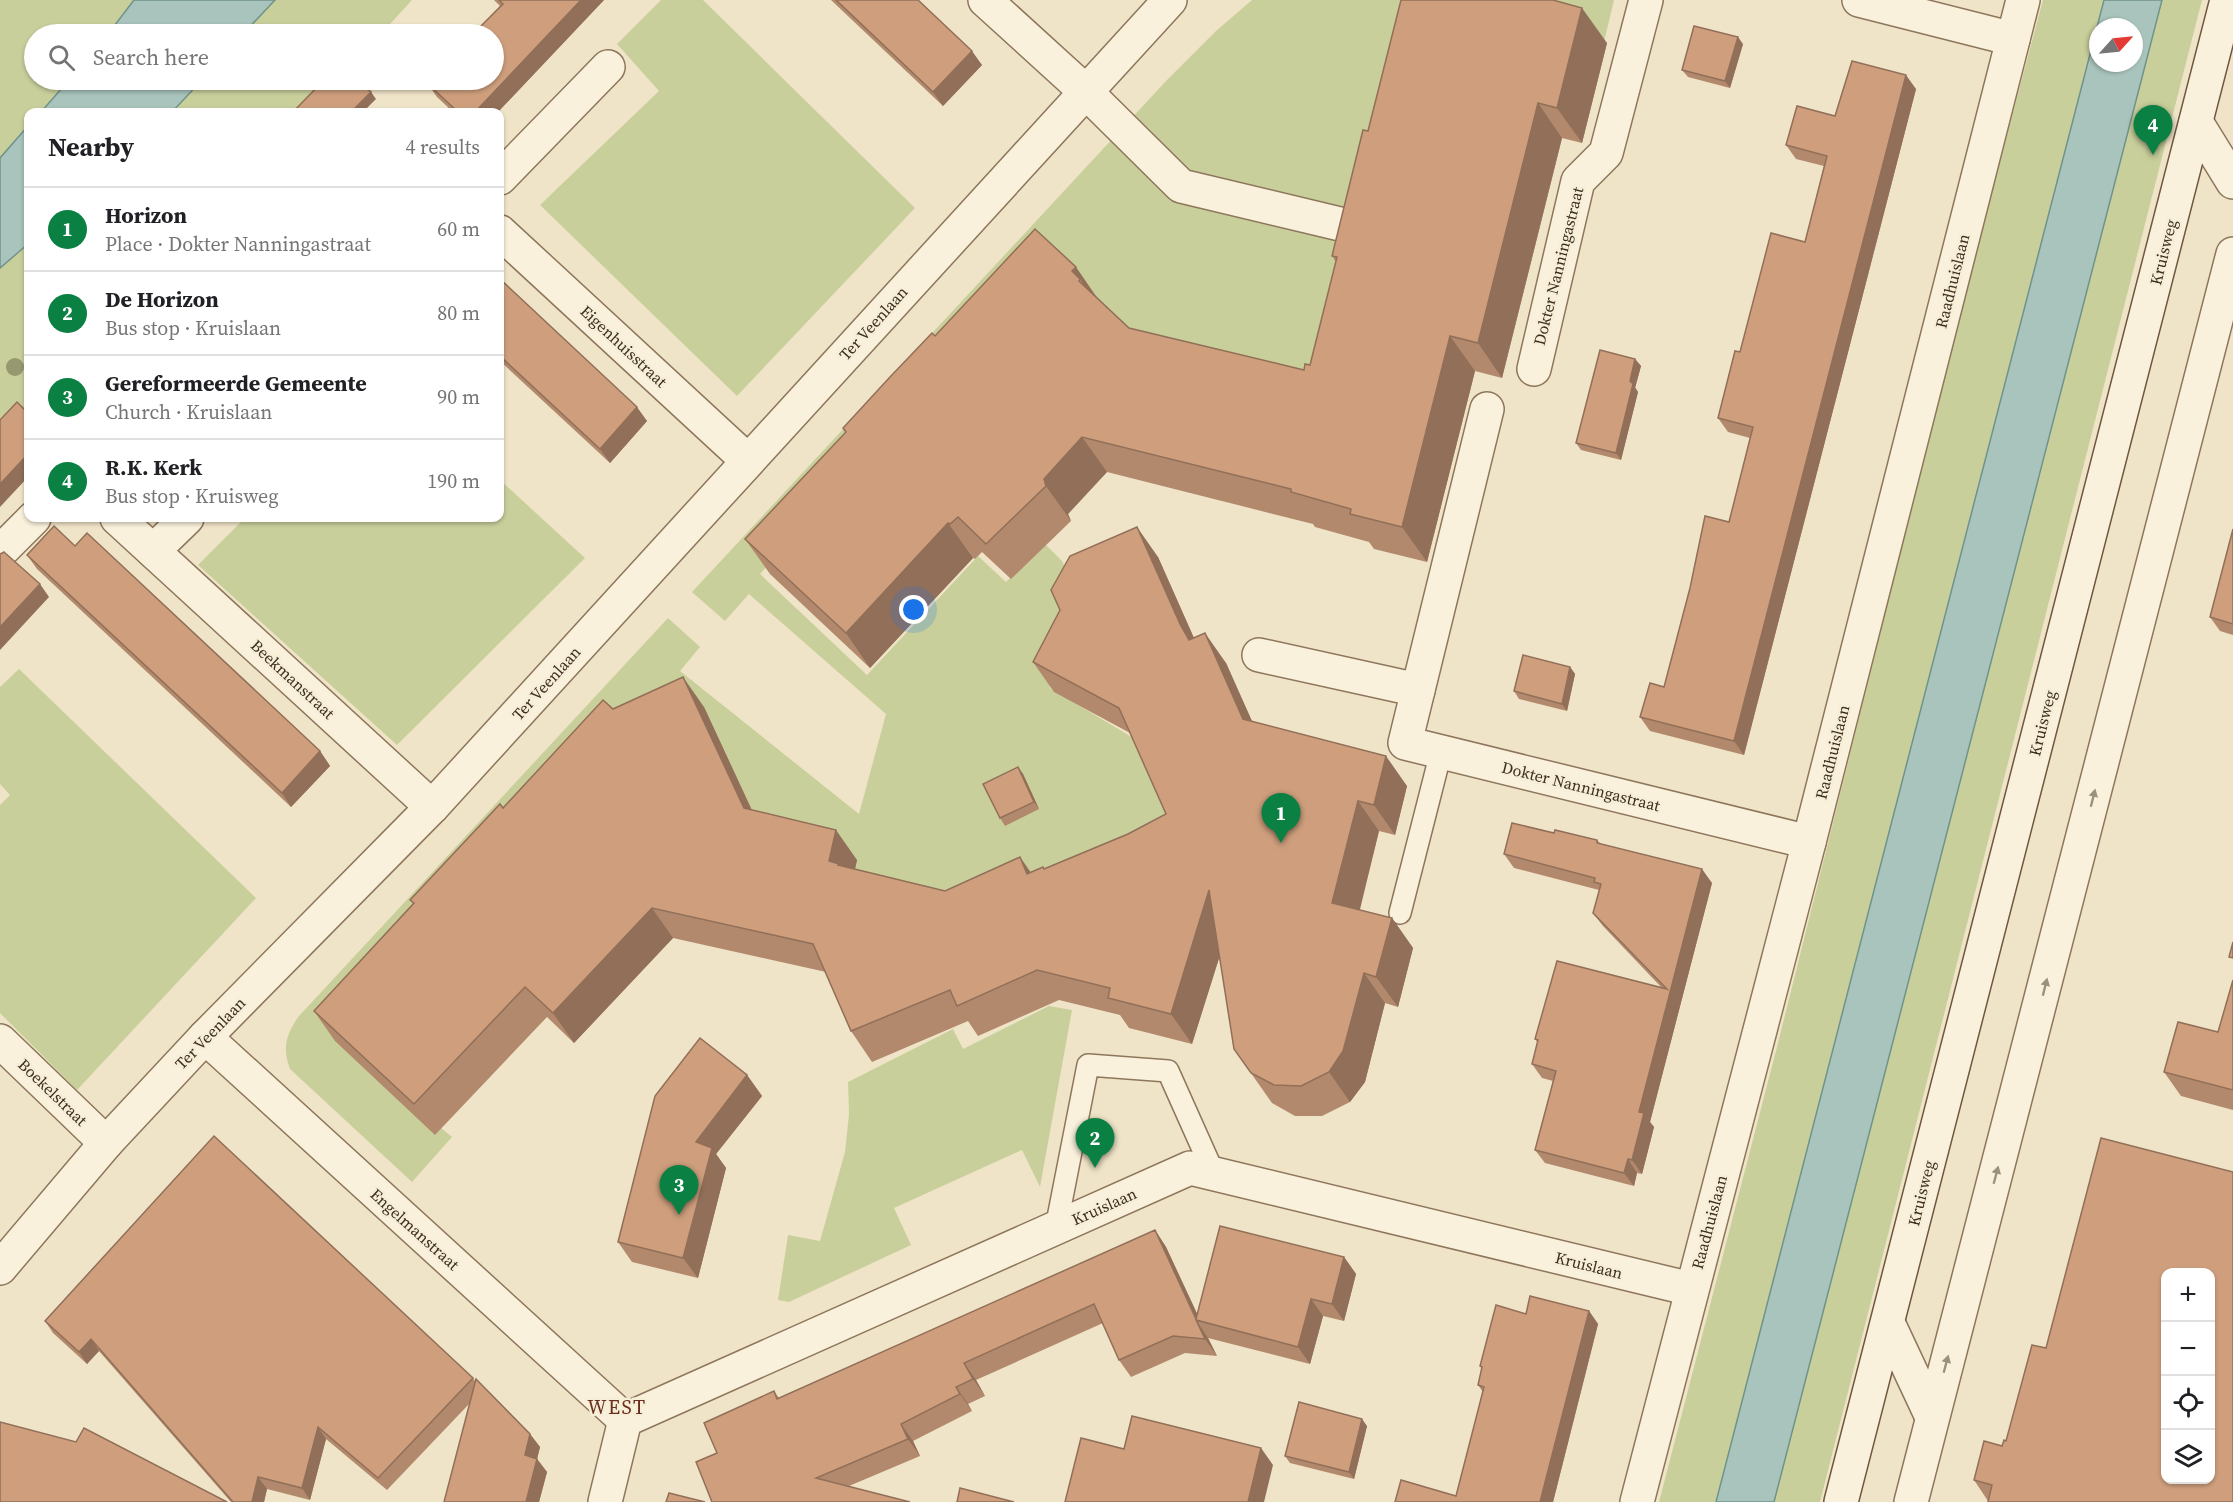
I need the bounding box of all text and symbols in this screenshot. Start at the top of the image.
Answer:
north arrow [2089,18,2143,72]
search box [24,24,504,90]
icon: search [45,41,78,74]
text: Search here [93,42,209,72]
pin: 4 [2134,106,2172,155]
text: Nearby [48,129,134,165]
text: 4 results [405,133,480,161]
street label: Dokter Nanningastraat [1528,184,1589,347]
text: Horizon [105,200,187,230]
text: 1 [62,215,73,243]
text: 60 m [437,215,480,243]
street label: Kruisweg [2144,217,2182,287]
text: Place · Dokter Nanningastraat [105,230,371,258]
street label: Raadhuislaan [1930,231,1974,331]
street label: Ter Veenlaan [834,281,912,365]
text: De Horizon [105,284,219,314]
text: 2 [62,299,73,327]
text: 80 m [437,299,480,327]
street label: Eigenhuisstraat [576,300,673,393]
text: Bus stop · Kruislaan [105,314,281,342]
text: Gereformeerde Gemeente [105,368,367,398]
text: 3 [62,383,73,411]
text: 90 m [437,383,480,411]
text: Church · Kruislaan [105,398,272,426]
text: R.K. Kerk [105,452,202,482]
text: 4 [62,467,73,495]
text: 190 m [427,467,480,495]
text: Bus stop · Kruisweg [105,482,279,510]
your location [899,595,928,624]
street label: Beekmanstraat [246,634,340,724]
street label: Ter Veenlaan [507,641,585,725]
street label: Kruisweg [2023,688,2061,758]
street label: Raadhuislaan [1810,702,1854,802]
street label: Dokter Nanningastraat [1500,756,1663,817]
one-way arrow [2089,789,2099,807]
pin: 1 [1262,794,1300,843]
one-way arrow [2040,978,2050,996]
street label: Ter Veenlaan [170,992,250,1074]
street label: Boekelstraat [14,1053,93,1131]
pin: 2 [1076,1118,1114,1168]
street label: Kruisweg [1902,1158,1940,1228]
pin: 3 [660,1166,698,1215]
one-way arrow [1992,1166,2002,1185]
street label: Raadhuislaan [1686,1172,1732,1272]
street label: Kruislaan [1068,1182,1140,1230]
street label: Engelmanstraat [366,1183,465,1275]
street label: Kruislaan [1553,1246,1625,1284]
map controls [2161,1268,2215,1484]
button: + [2161,1268,2215,1322]
button: − [2161,1322,2215,1376]
one-way arrow [1942,1355,1952,1373]
button: locate [2161,1376,2215,1430]
district label: WEST [587,1393,647,1421]
button: layers [2161,1430,2215,1484]

